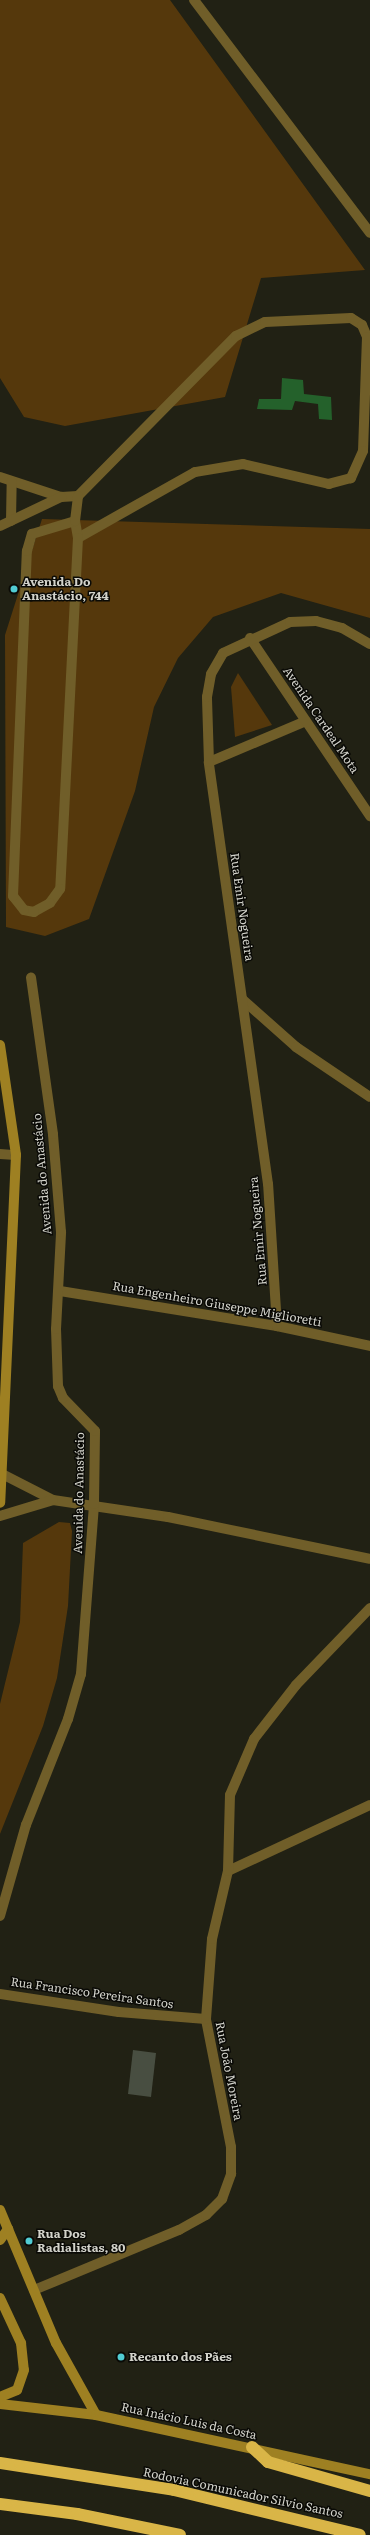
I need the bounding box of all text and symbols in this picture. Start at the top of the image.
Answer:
place label: Avenida Do Anastácio, 744 [22,575,109,603]
marker: Avenida Do Anastácio, 744 [9,584,19,594]
street label: Avenida Cardeal Mota [280,664,362,776]
street label: Rua Emir Nogueira [227,852,257,962]
street label: Avenida do Anastácio [30,1113,54,1235]
street label: Rua Emir Nogueira [246,1176,270,1286]
street label: Rua Engenheiro Giuseppe Miglioretti [111,1279,323,1329]
street label: Avenida do Anastácio [71,1432,87,1554]
street label: Rua Francisco Pereira Santos [10,1974,174,2012]
street label: Rua João Moreira [212,2020,246,2122]
place label: Rua Dos Radialistas, 80 [37,2227,125,2255]
marker: Rua Dos Radialistas, 80 [24,2236,34,2246]
place label: Recanto dos Pães [129,2350,232,2364]
marker: Recanto dos Pães [116,2352,126,2362]
street label: Rua Inácio Luis da Costa [120,2400,258,2442]
street label: Rodovia Comunicador Silvio Santos [142,2465,344,2521]

